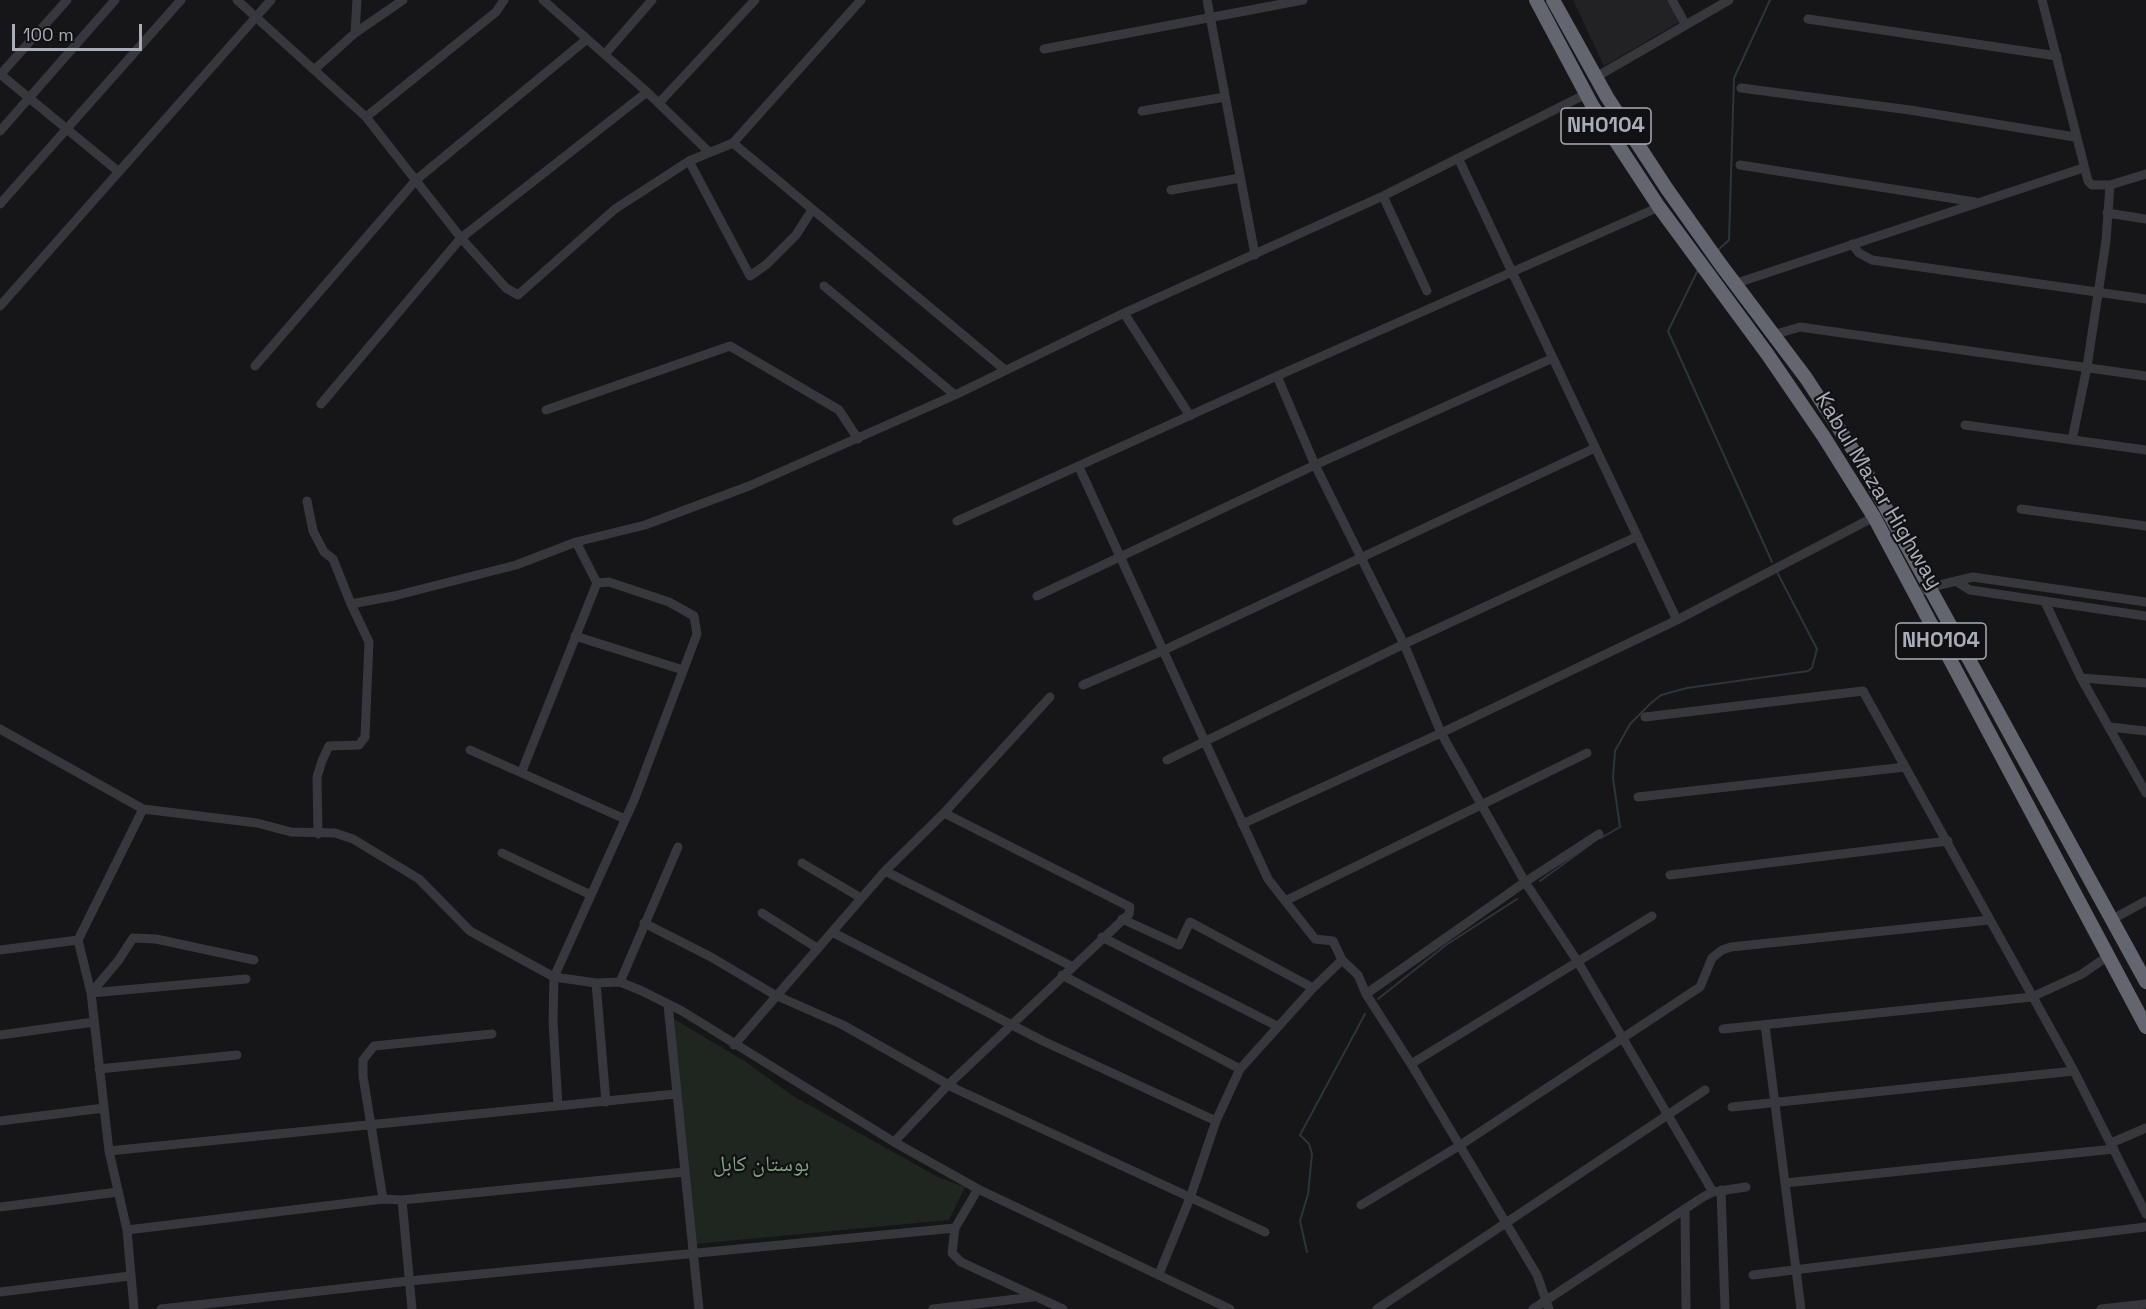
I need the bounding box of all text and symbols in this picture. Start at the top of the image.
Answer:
scale bar [15,12,146,50]
text: 100 m [23,23,74,46]
road number: NH0104 [1561,108,1651,144]
street label: Kabul Mazar Highway [1809,388,1947,594]
road number: NH0104 [1896,623,1986,659]
park label: بوستان کابل [713,1152,809,1178]

